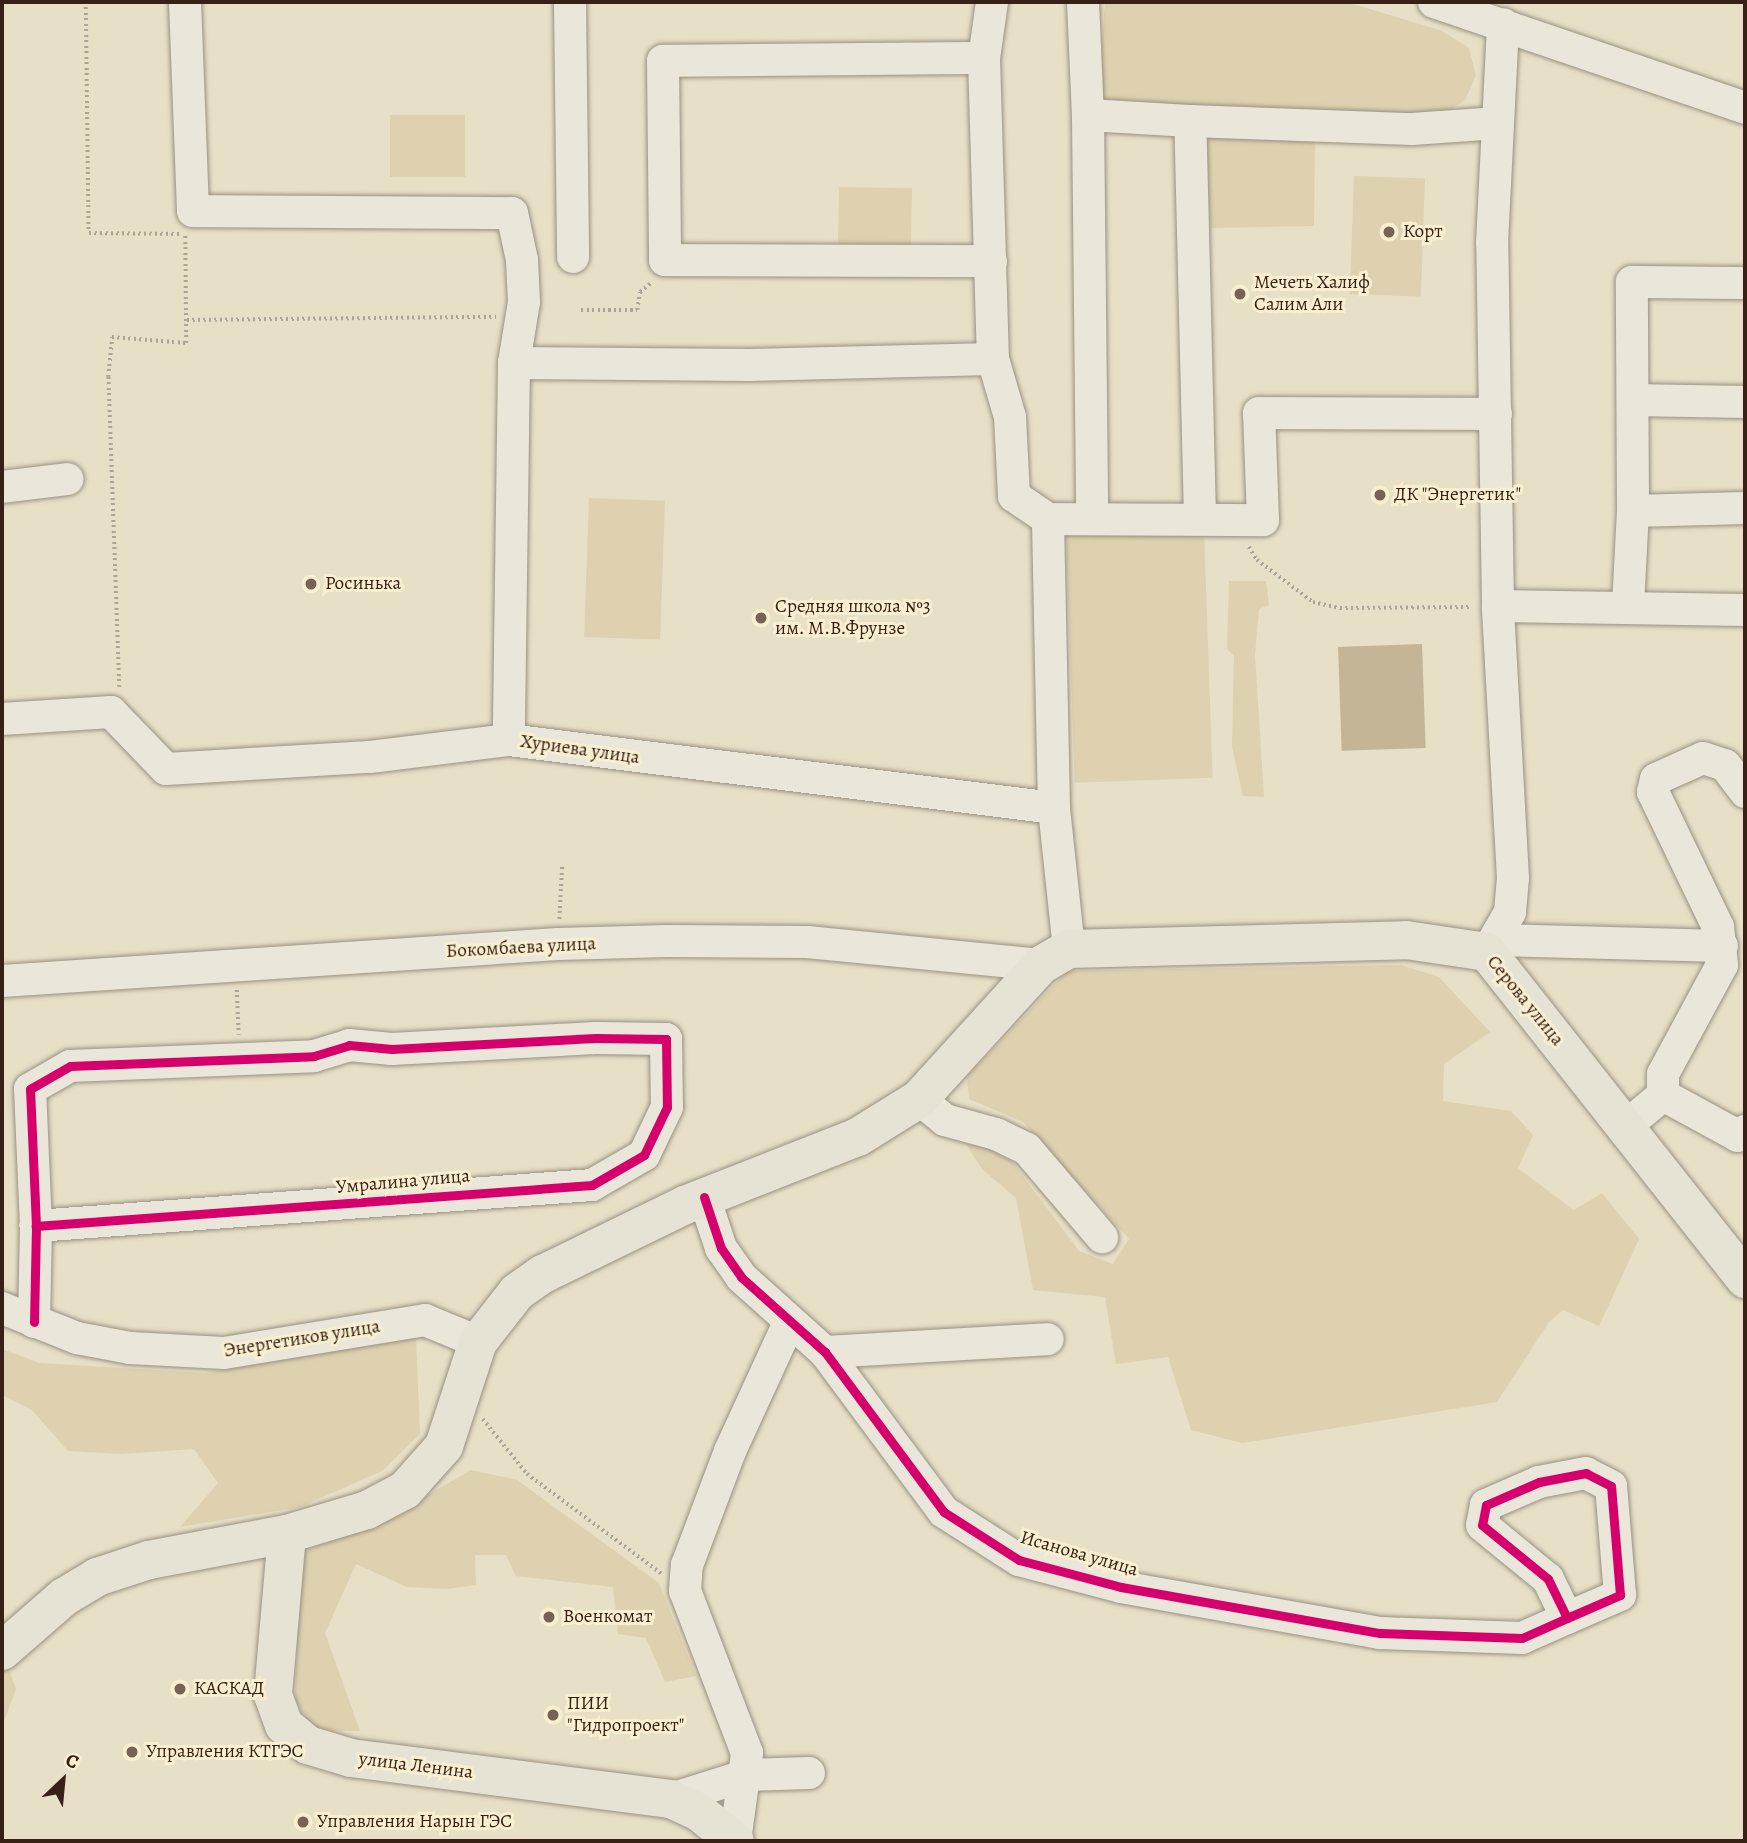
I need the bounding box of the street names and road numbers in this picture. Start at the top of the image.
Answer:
street label: Хуриева улица [519,730,641,770]
street label: Бокомбаева улица [445,933,597,963]
street label: Серова улица [1482,951,1568,1051]
street label: Умралина улица [335,1165,471,1199]
street label: Энергетиков улица [222,1315,382,1363]
street label: Исанова улица [1017,1526,1141,1582]
street label: улица Ленина [358,1748,474,1784]

